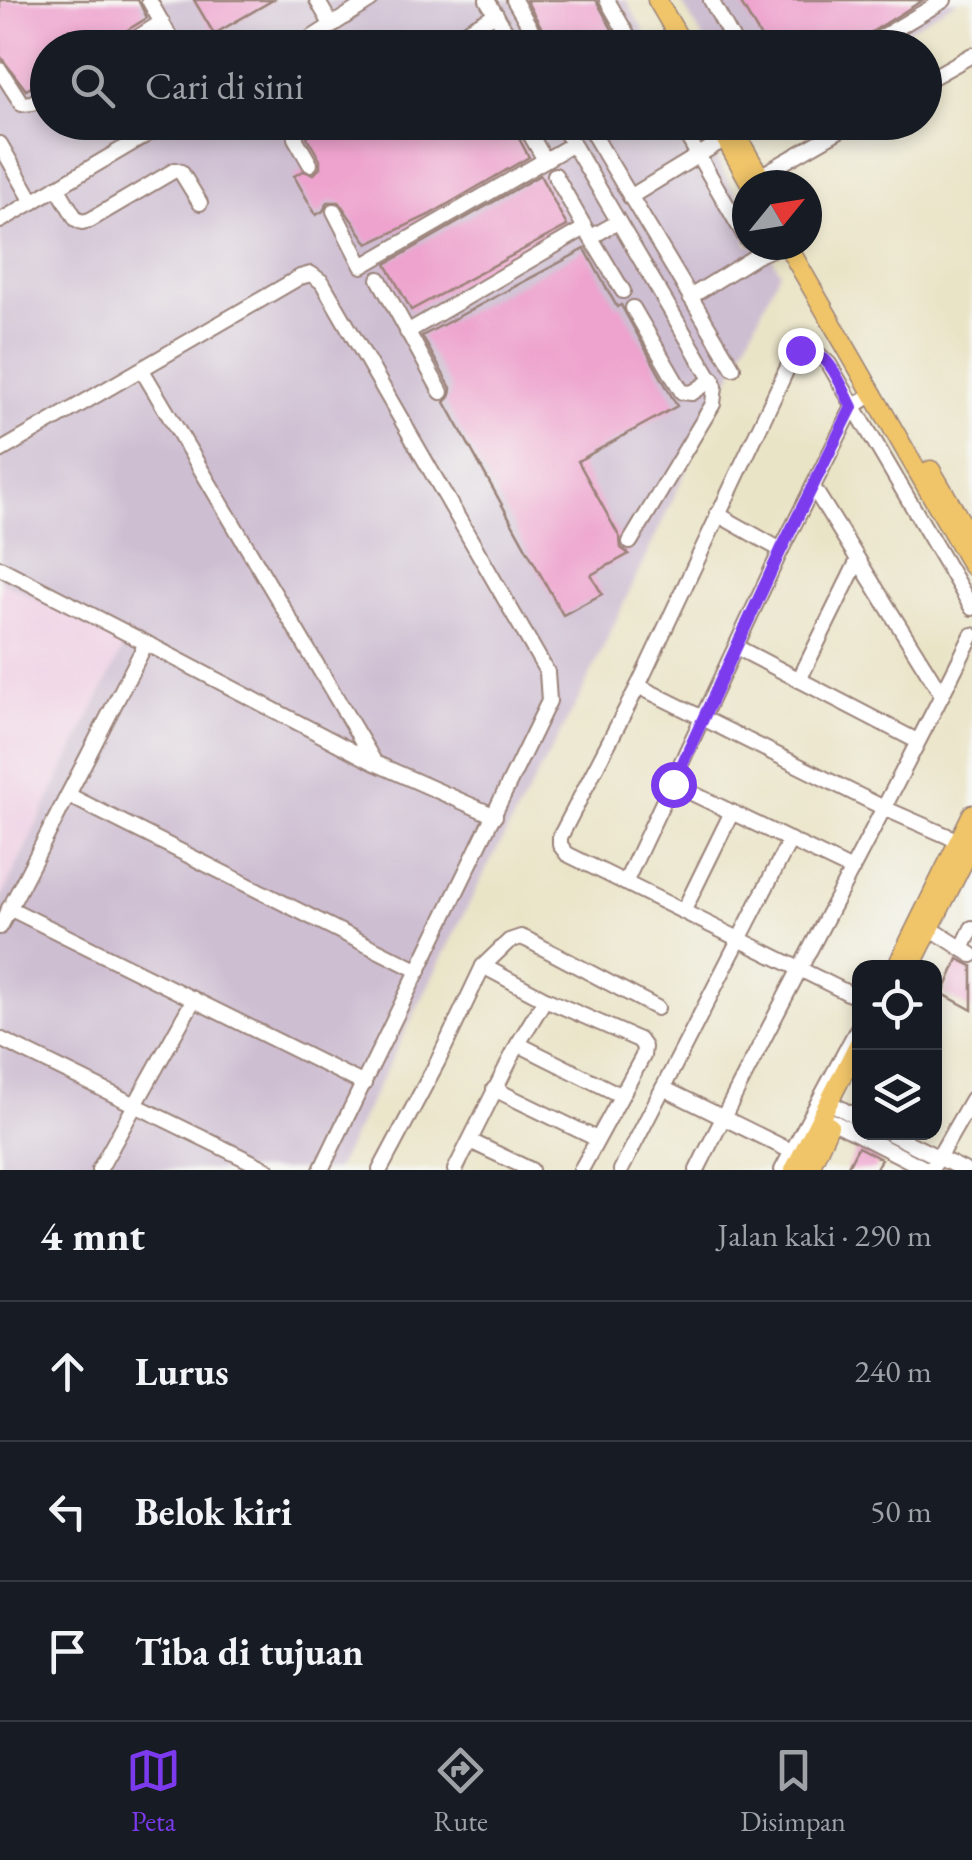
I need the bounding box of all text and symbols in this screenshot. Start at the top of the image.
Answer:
search box [30,30,942,140]
icon: search [65,58,120,113]
text: Cari di sini [145,61,304,110]
north arrow [732,170,822,260]
route end [778,328,824,374]
route start [651,762,697,808]
map controls [852,960,942,1140]
button: locate [852,960,942,1050]
button: layers [852,1050,942,1140]
text: 4 mnt [40,1208,145,1263]
text: Jalan kaki · 290 m [717,1214,932,1256]
icon: ahead [40,1344,95,1399]
text: Lurus [135,1347,229,1396]
text: 240 m [855,1350,932,1392]
icon: left [40,1484,95,1539]
text: Belok kiri [135,1487,292,1536]
text: 50 m [870,1490,932,1532]
icon: arrive [40,1624,95,1679]
text: Tiba di tujuan [135,1627,364,1676]
tab: Peta [126,1743,181,1839]
tab: Rute [433,1743,488,1839]
tab: Disimpan [740,1743,846,1839]

